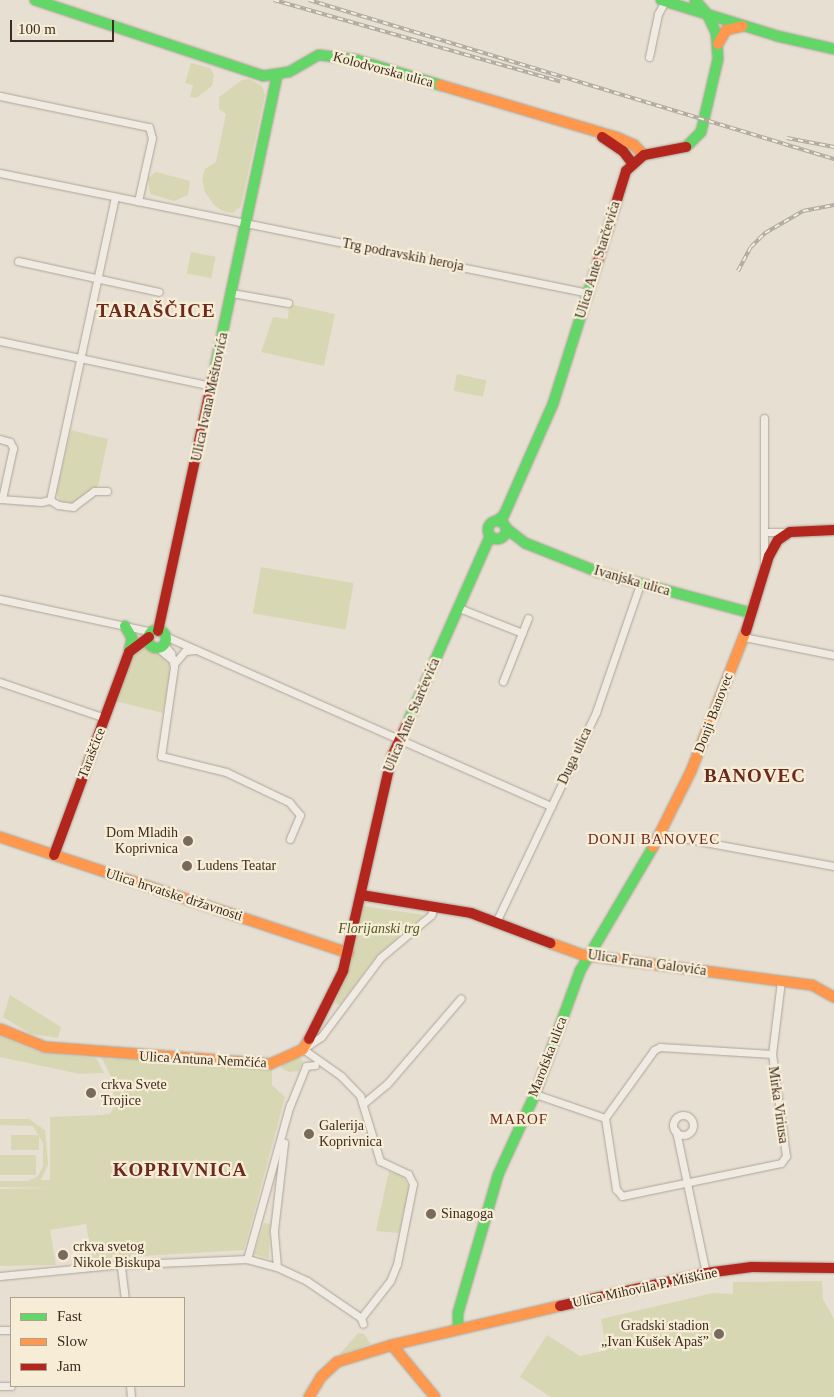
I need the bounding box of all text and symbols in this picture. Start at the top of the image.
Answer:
scale bar [12,10,116,42]
text: 100 m [18,21,56,37]
street label: Kolodvorska ulica [331,49,435,91]
street label: Ulica Ante Starčevića [572,199,624,321]
street label: Trg podravskih heroja [341,235,465,275]
district label: TARAŠČICE [95,300,217,322]
street label: Ulica Ivana Meštrovića [188,331,232,463]
street label: Ivanjska ulica [592,562,672,600]
street label: Ulica Ante Starčevića [380,655,444,775]
street label: Donji Banovec [691,671,737,755]
street label: Taraščice [75,725,109,781]
street label: Duga ulica [554,725,596,787]
district label: BANOVEC [703,765,807,787]
place label: Dom Mladih Koprivnica [106,825,178,858]
district label: DONJI BANOVEC [586,831,722,849]
marker: Dom Mladih Koprivnica [182,835,194,847]
place label: Ludens Teatar [197,858,276,874]
marker: Ludens Teatar [181,860,193,872]
street label: Ulica hrvatske državnosti [103,865,245,925]
park label: Florijanski trg [338,921,420,937]
street label: Ulica Frana Galovića [587,946,707,980]
street label: Marofska ulica [525,1015,571,1099]
street label: Ulica Antuna Nemčića [139,1048,267,1072]
street label: Mirka Viriusa [764,1065,792,1145]
place label: crkva Svete Trojice [101,1077,167,1110]
marker: crkva Svete Trojice [85,1087,97,1099]
district label: MAROF [489,1111,549,1129]
place label: Galerija Koprivnica [319,1118,382,1150]
marker: Galerija Koprivnica [303,1128,315,1140]
district label: KOPRIVNICA [111,1159,249,1181]
place label: Sinagoga [441,1206,493,1222]
marker: Sinagoga [425,1208,437,1220]
place label: crkva svetog Nikole Biskupa [73,1239,160,1272]
marker: crkva svetog Nikole Biskupa [57,1249,69,1261]
street label: Ulica Mihovila P. Miškine [571,1264,719,1312]
legend [10,1297,185,1387]
text: Fast [57,1308,82,1324]
place label: Gradski stadion „Ivan Kušek Apaš” [600,1318,709,1350]
marker: Gradski stadion „Ivan Kušek Apaš” [713,1328,725,1340]
text: Slow [57,1333,88,1349]
text: Jam [57,1358,81,1374]

